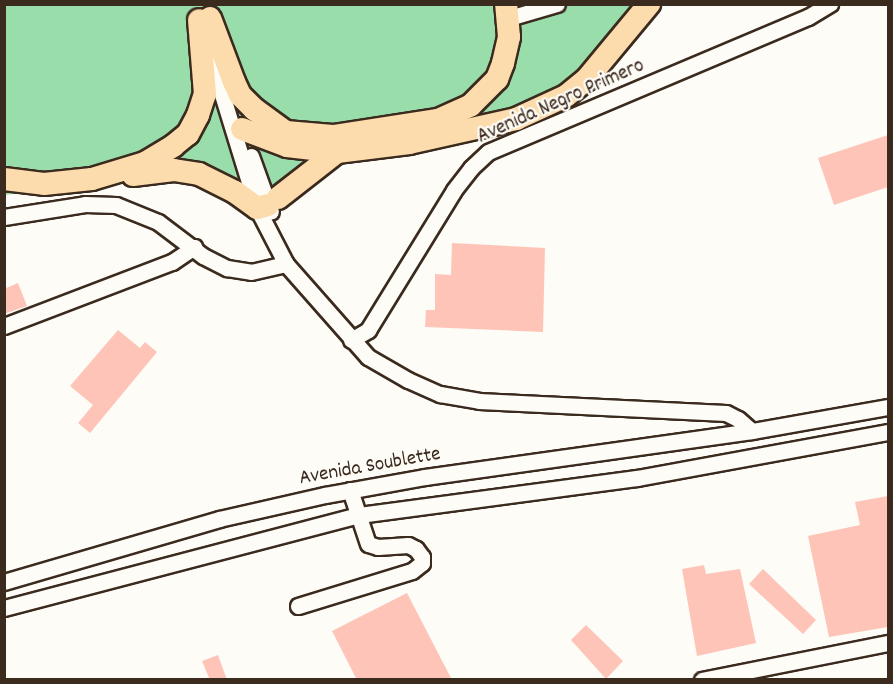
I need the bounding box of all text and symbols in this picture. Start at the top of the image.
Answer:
street label: Avenida Negro Primero [474,54,648,150]
street label: Avenida Soublette [297,442,443,492]

